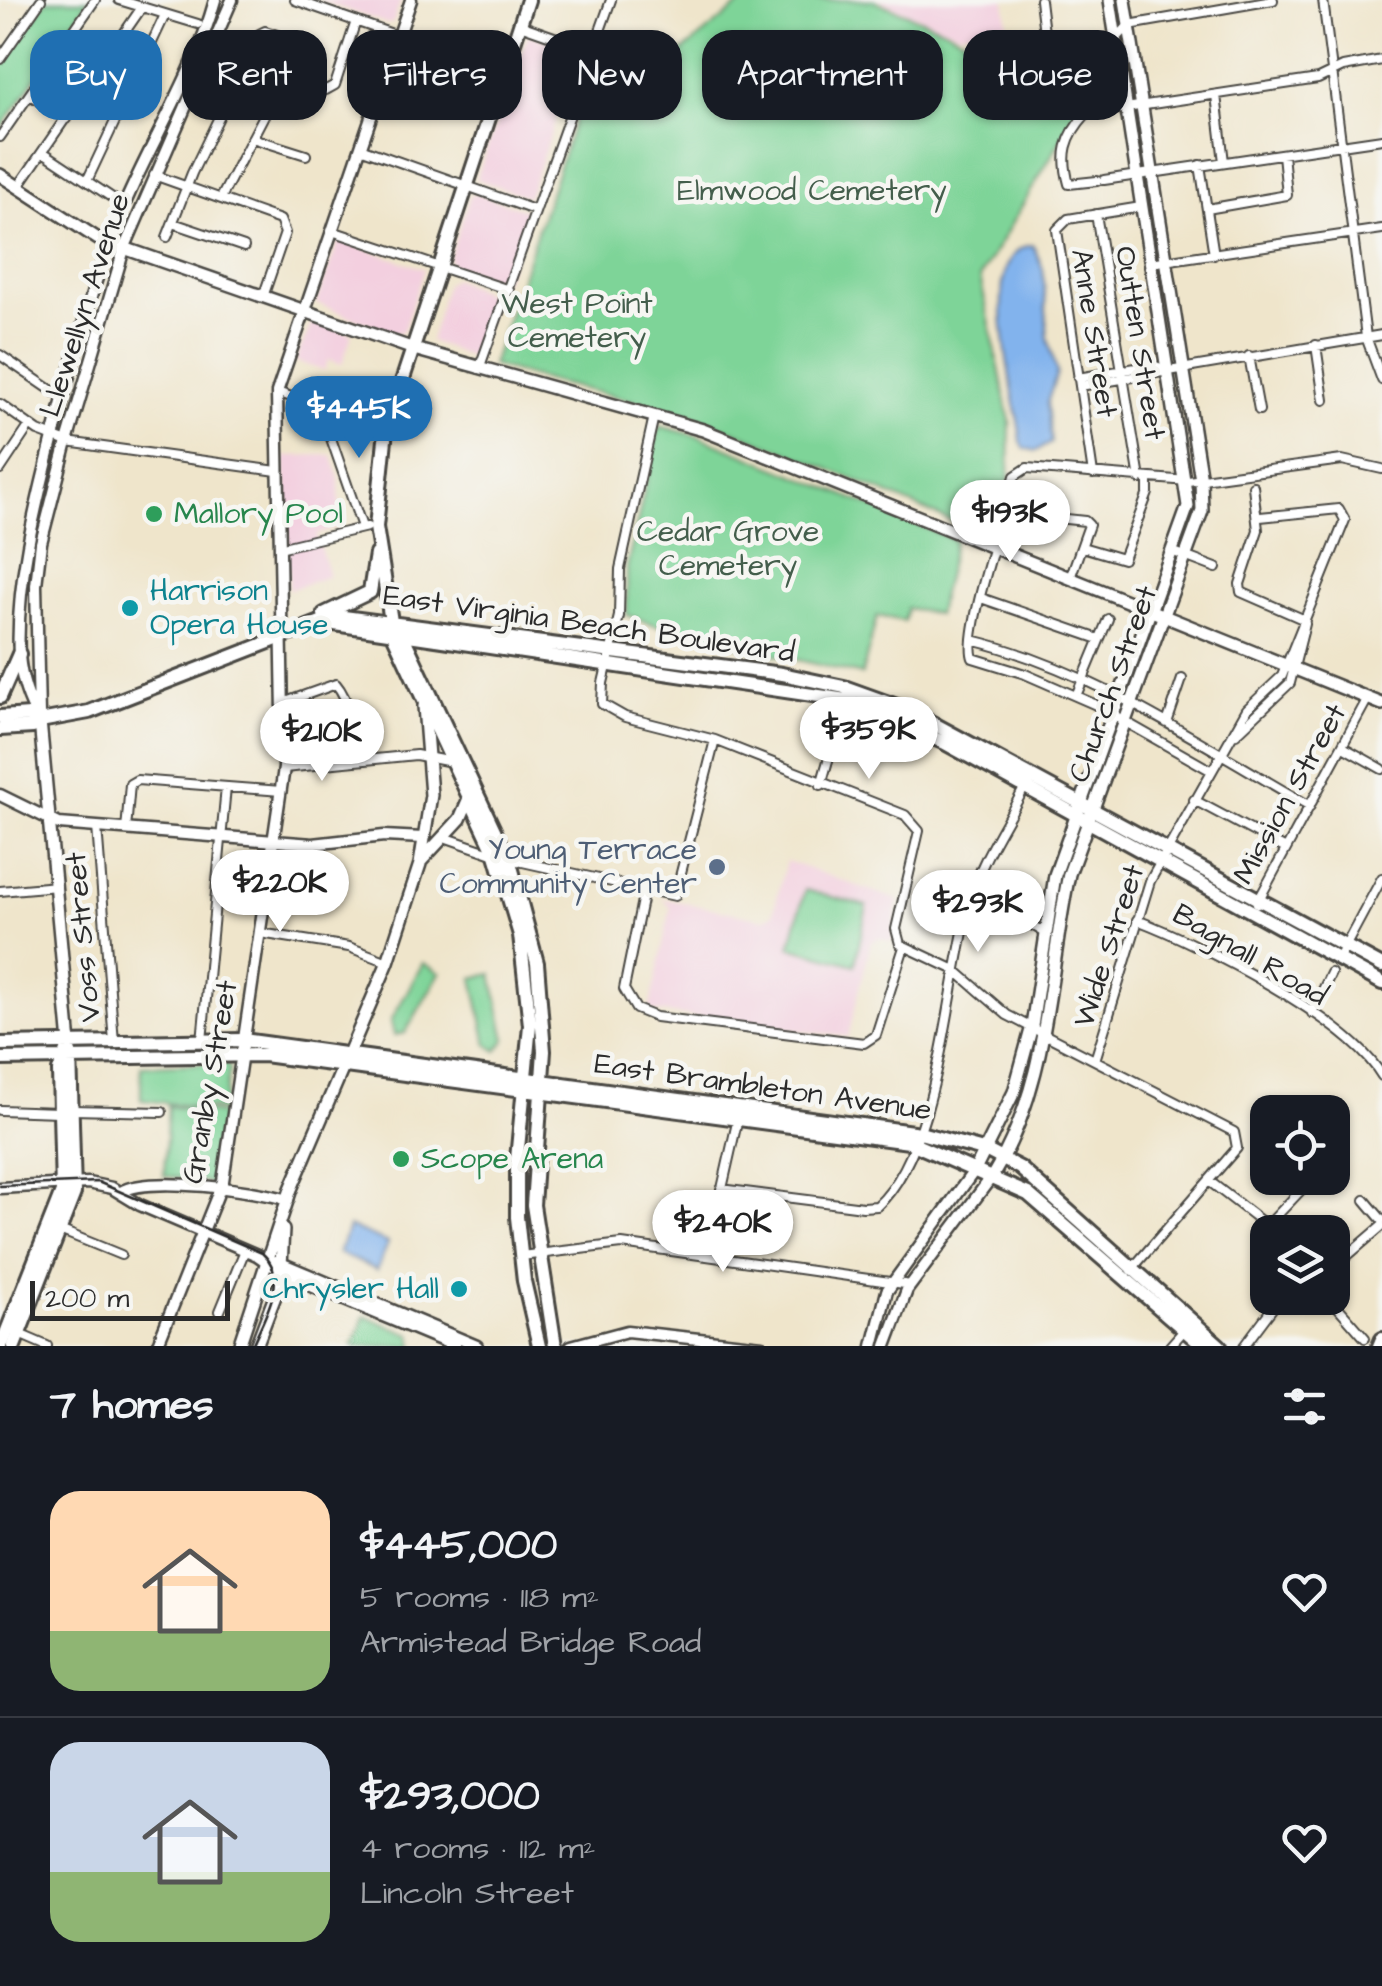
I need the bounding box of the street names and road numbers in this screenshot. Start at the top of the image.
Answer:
street label: Llewellyn Avenue [29,188,142,422]
street label: Outten Street [1104,243,1176,443]
street label: Anne Street [1060,246,1128,420]
street label: East Virginia Beach Boulevard [381,574,797,675]
street label: Church Street [1058,580,1168,788]
street label: Mission Street [1223,696,1357,892]
street label: Voss Street [55,850,111,1024]
street label: Wide Street [1063,859,1155,1033]
street label: Bagnall Road [1164,894,1335,1017]
street label: Granby Street [171,977,250,1187]
street label: East Brambleton Avenue [592,1043,934,1131]

